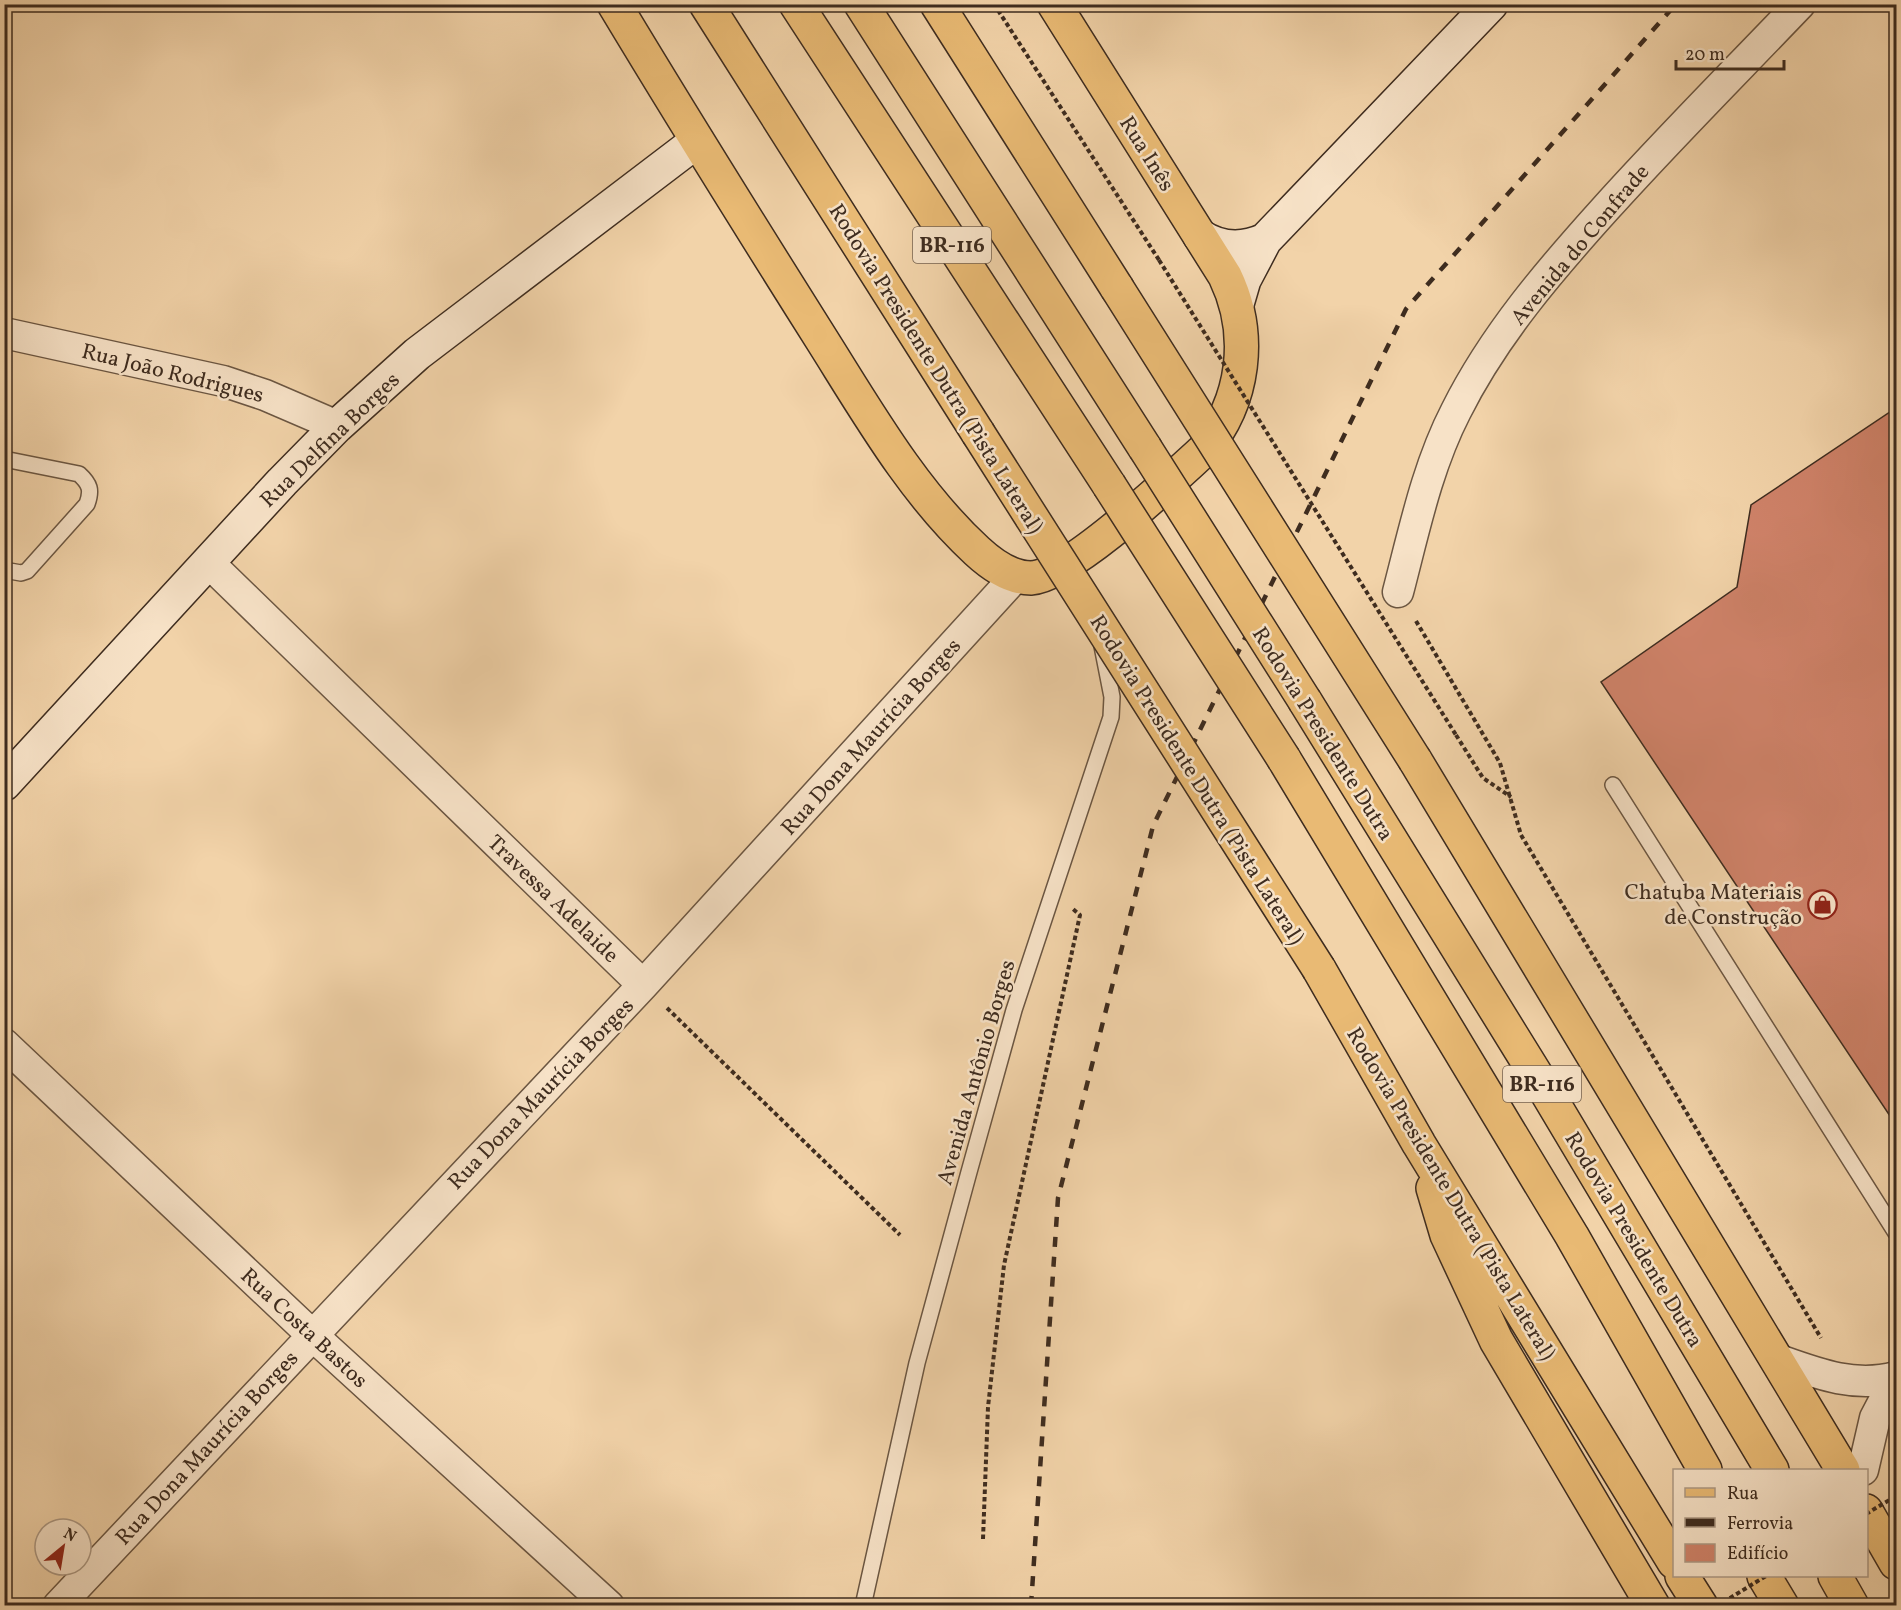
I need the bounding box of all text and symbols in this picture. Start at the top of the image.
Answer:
scale bar [1676,33,1784,71]
text: 20 m [1685,43,1725,68]
street label: Rua Inês [1111,111,1181,198]
street label: Avenida do Confrade [1504,158,1658,333]
street label: Rodovia Presidente Dutra (Pista Lateral) [820,198,1050,540]
road number: BR-116 [913,227,991,263]
street label: Rua João Rodrigues [78,337,267,412]
street label: Rua Delfina Borges [254,366,408,516]
street label: Rodovia Presidente Dutra (Pista Lateral) [1081,609,1311,951]
street label: Rodovia Presidente Dutra [1243,621,1400,847]
street label: Rua Dona Maurícia Borges [775,632,969,843]
street label: Travessa Adelaide [479,829,625,971]
place label: Chatuba Materiais de Construção [1625,878,1802,934]
shop icon: Chatuba Materiais de Construção [1807,888,1839,920]
street label: Avenida Antônio Borges [930,956,1024,1189]
street label: Rua Dona Maurícia Borges [442,992,642,1198]
street label: Rodovia Presidente Dutra (Pista Lateral) [1338,1022,1562,1367]
road number: BR-116 [1503,1066,1581,1102]
street label: Rodovia Presidente Dutra [1556,1126,1710,1354]
street label: Rua Costa Bastos [233,1262,374,1396]
street label: Rua Dona Maurícia Borges [109,1344,307,1553]
legend [1673,1469,1868,1577]
text: Rua [1727,1482,1758,1507]
text: Ferrovia [1727,1512,1793,1537]
north arrow [33,1517,93,1577]
text: N [59,1523,80,1548]
text: Edifício [1727,1542,1788,1567]

